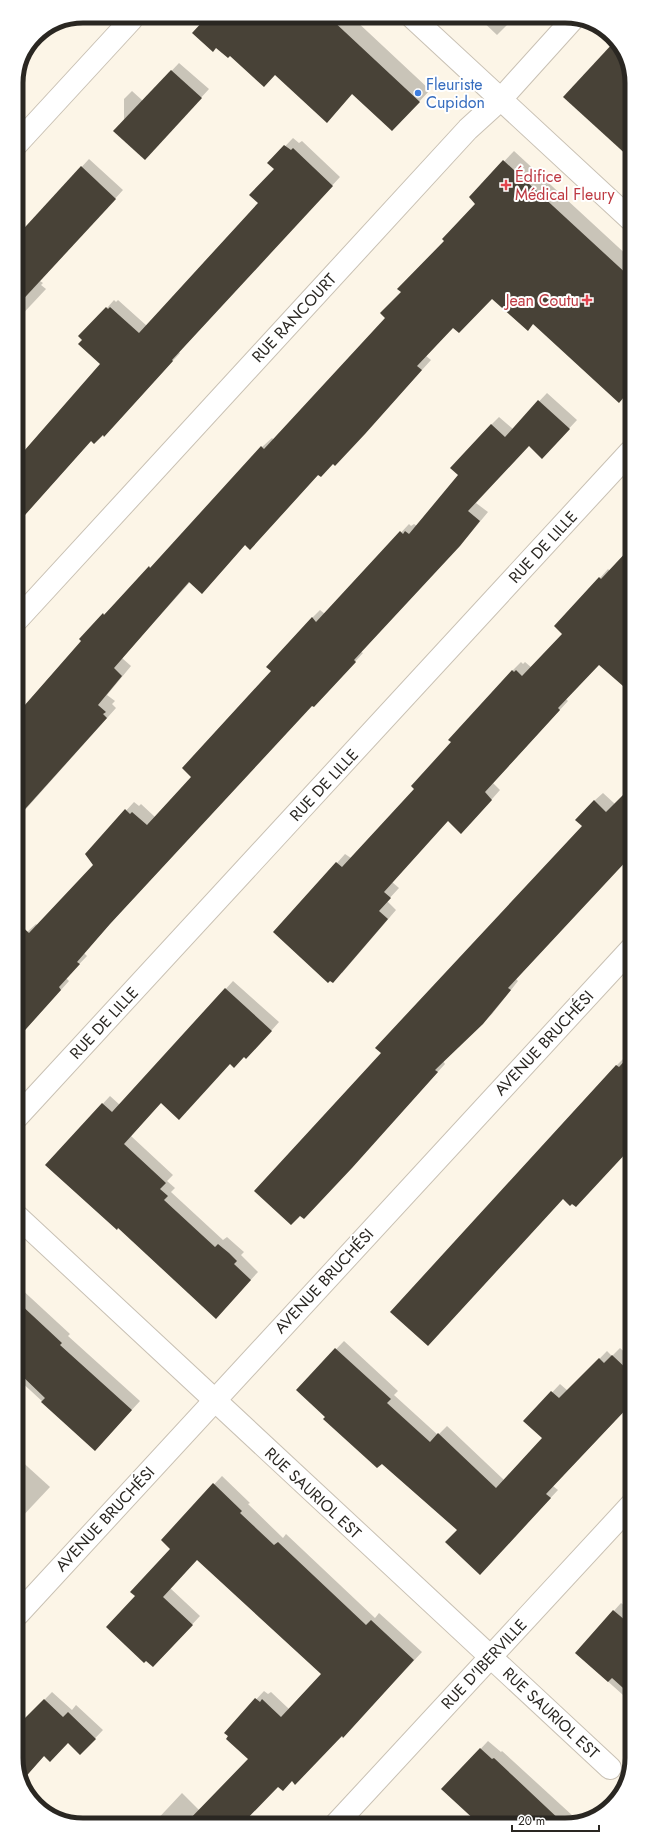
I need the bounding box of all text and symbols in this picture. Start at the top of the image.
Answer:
place label: Fleuriste Cupidon [426,73,485,114]
marker: Fleuriste Cupidon [413,88,423,98]
place label: Édifice Médical Fleury [515,165,616,206]
marker: Édifice Médical Fleury [500,179,512,191]
street label: RUE RANCOURT [247,268,342,368]
place label: Jean Coutu [504,289,579,312]
marker: Jean Coutu [582,295,592,305]
street label: RUE DE LILLE [503,506,583,588]
street label: RUE DE LILLE [284,744,364,826]
street label: RUE DE LILLE [64,982,144,1064]
street label: AVENUE BRUCHÉSI [489,985,599,1101]
street label: AVENUE BRUCHÉSI [269,1223,379,1339]
street label: RUE SAURIOL EST [260,1442,367,1544]
street label: AVENUE BRUCHÉSI [50,1461,160,1577]
street label: RUE D'IBERVILLE [436,1614,532,1714]
street label: RUE SAURIOL EST [498,1662,605,1764]
scale bar [512,1807,599,1833]
text: 20 m [518,1812,545,1830]

